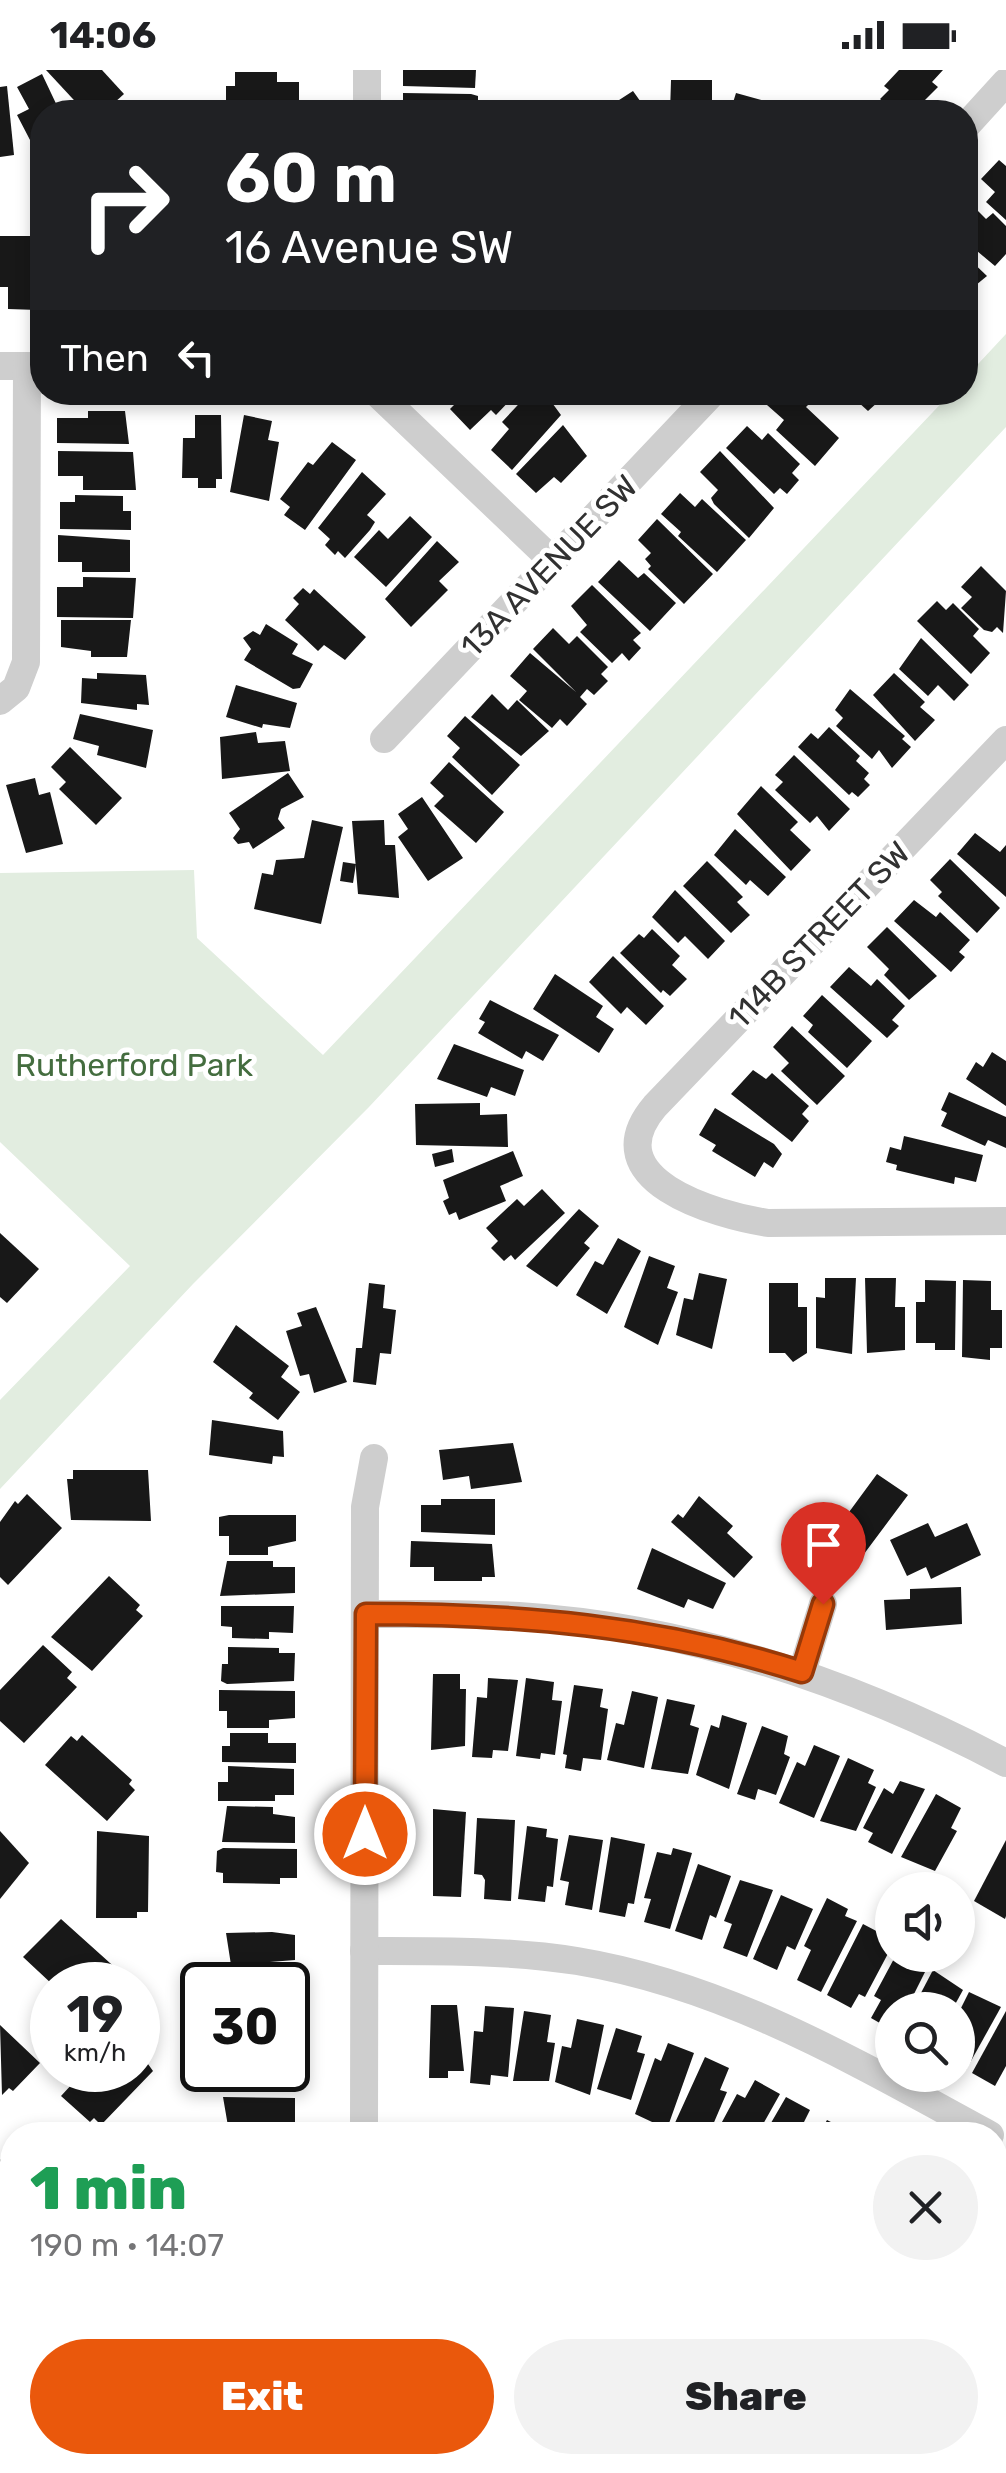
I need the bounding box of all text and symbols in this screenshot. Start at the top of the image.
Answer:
text: 14:06 [50,12,157,58]
text: 60 m [225,137,397,220]
icon: right [60,140,190,270]
text: 16 Avenue SW [225,221,513,274]
icon: left [169,330,224,385]
text: Then [60,335,149,381]
street label: 13A AVENUE SW [453,467,645,665]
street label: 114B STREET SW [720,834,918,1036]
park label: Rutherford Park [15,1046,253,1084]
pin [781,1502,866,1605]
icon: arrive [796,1517,851,1572]
position arrow [313,1782,417,1886]
map controls [875,1872,975,2092]
button: sound [875,1872,975,1972]
speed limit sign: 30 [180,1962,310,2092]
text: 19 [67,1985,123,2045]
button: search [875,1992,975,2092]
text: km/h [64,2038,126,2067]
text: 1 min [30,2153,187,2224]
button: close [873,2155,978,2260]
text: 190 m · 14:07 [30,2226,224,2264]
button: Exit [30,2339,494,2454]
button: Share [514,2339,978,2454]

